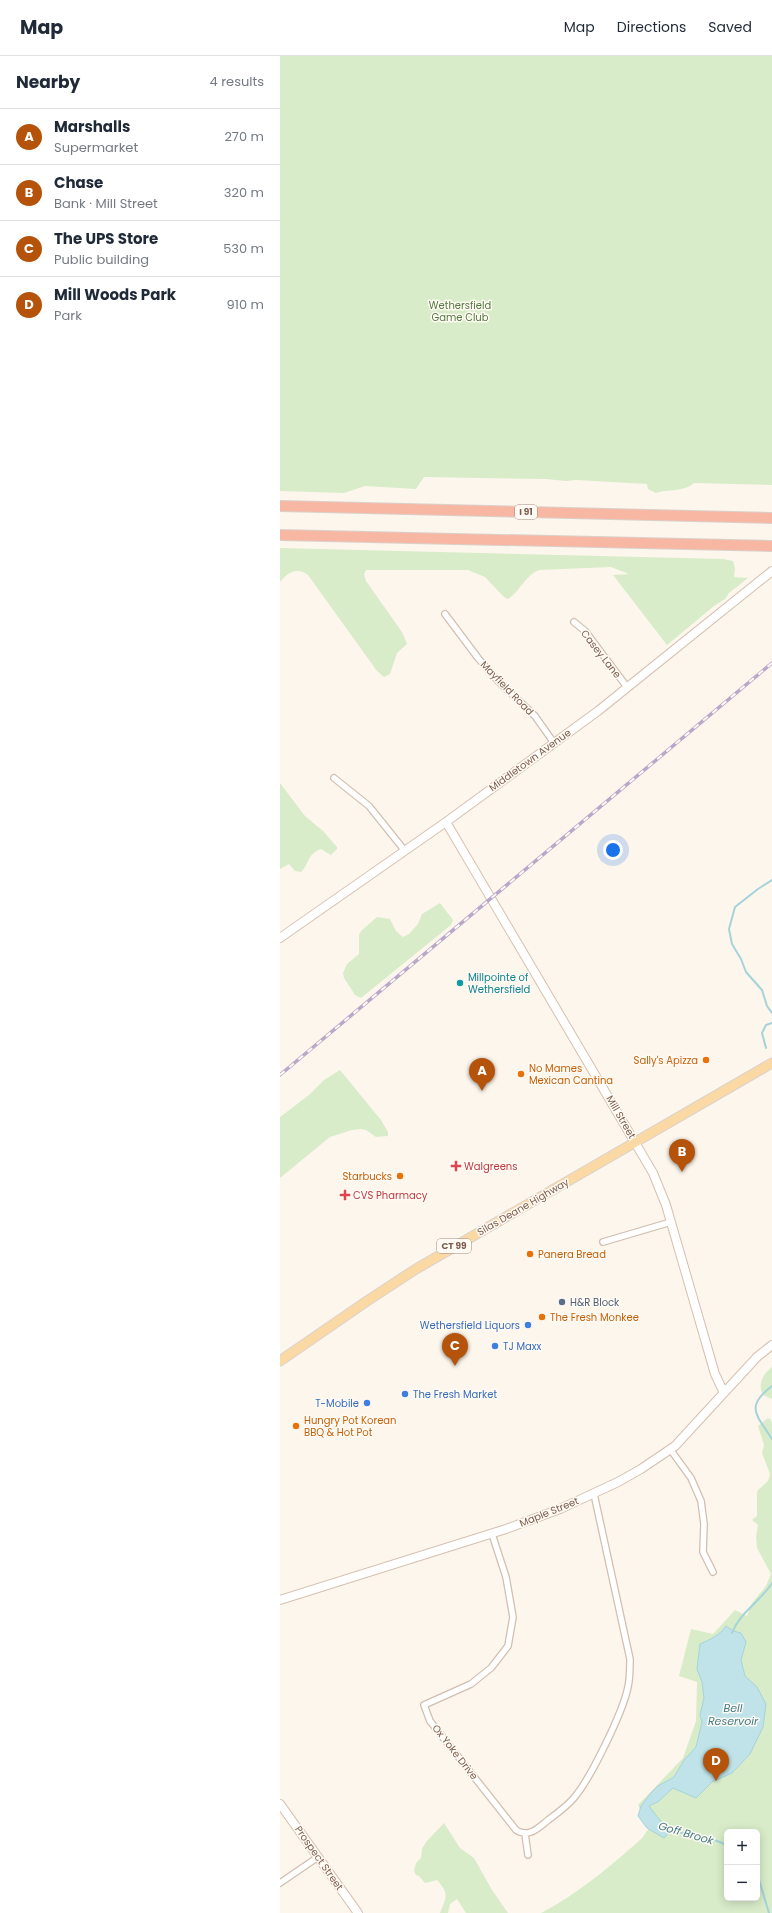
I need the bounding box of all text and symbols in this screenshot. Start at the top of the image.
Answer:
text: Map [20,14,63,41]
text: Map [564,17,595,37]
text: Directions [617,17,686,37]
text: Saved [708,17,752,37]
text: Nearby [16,70,80,94]
text: 4 results [210,72,264,91]
text: Marshalls [54,116,130,137]
text: A [24,127,34,146]
text: 270 m [224,127,264,146]
text: Supermarket [54,138,138,157]
text: Chase [54,172,103,193]
text: B [25,183,33,202]
text: 320 m [224,183,264,202]
text: Bank · Mill Street [54,194,158,213]
text: The UPS Store [54,228,158,249]
text: C [24,239,34,258]
text: 530 m [223,239,264,258]
text: Public building [54,250,149,269]
text: Mill Woods Park [54,284,176,305]
text: D [24,295,34,314]
text: 910 m [227,295,264,314]
park label: Wethersfield Game Club [429,298,491,325]
text: Park [54,306,82,325]
road number: I 91 [515,505,537,519]
street label: Casey Lane [577,627,625,681]
street label: Mayfield Road [477,657,537,719]
street label: Middletown Avenue [486,725,574,795]
your location [603,840,623,860]
place label: Millpointe of Wethersfield [468,970,530,997]
marker: Millpointe of Wethersfield [455,978,465,988]
place label: Sally's Apizza [634,1053,698,1068]
marker: Sally's Apizza [701,1055,711,1065]
pin: A [469,1058,495,1091]
place label: No Mames Mexican Cantina [529,1061,613,1088]
marker: No Mames Mexican Cantina [516,1069,526,1079]
street label: Mill Street [603,1092,640,1142]
pin: B [669,1139,695,1172]
place label: Walgreens [464,1159,518,1174]
marker: Walgreens [451,1161,461,1171]
place label: Starbucks [342,1169,392,1184]
marker: Starbucks [395,1171,405,1181]
street label: Silas Deane Highway [474,1174,572,1239]
place label: CVS Pharmacy [353,1188,428,1203]
marker: CVS Pharmacy [340,1190,350,1200]
road number: CT 99 [437,1239,471,1253]
place label: Panera Bread [538,1247,606,1262]
marker: Panera Bread [525,1249,535,1259]
place label: H&R Block [570,1295,620,1310]
marker: H&R Block [557,1297,567,1307]
place label: The Fresh Monkee [550,1310,639,1325]
marker: The Fresh Monkee [537,1312,547,1322]
place label: Wethersfield Liquors [420,1318,520,1333]
marker: Wethersfield Liquors [523,1320,533,1330]
pin: C [442,1333,468,1366]
place label: TJ Maxx [503,1339,542,1354]
marker: TJ Maxx [490,1341,500,1351]
place label: The Fresh Market [413,1387,497,1402]
marker: The Fresh Market [400,1389,410,1399]
place label: T-Mobile [315,1396,359,1411]
marker: T-Mobile [362,1398,372,1408]
place label: Hungry Pot Korean BBQ & Hot Pot [304,1413,397,1440]
marker: Hungry Pot Korean BBQ & Hot Pot [291,1421,301,1431]
street label: Maple Street [517,1493,581,1531]
water label: Bell Reservoir [708,1700,759,1729]
street label: Ox Yoke Drive [429,1721,481,1783]
pin: D [703,1748,729,1781]
water label: Goff Brook [657,1817,717,1849]
street label: Prospect Street [291,1823,347,1894]
map controls [724,1829,760,1901]
button: + [724,1829,760,1865]
button: − [724,1865,760,1901]

